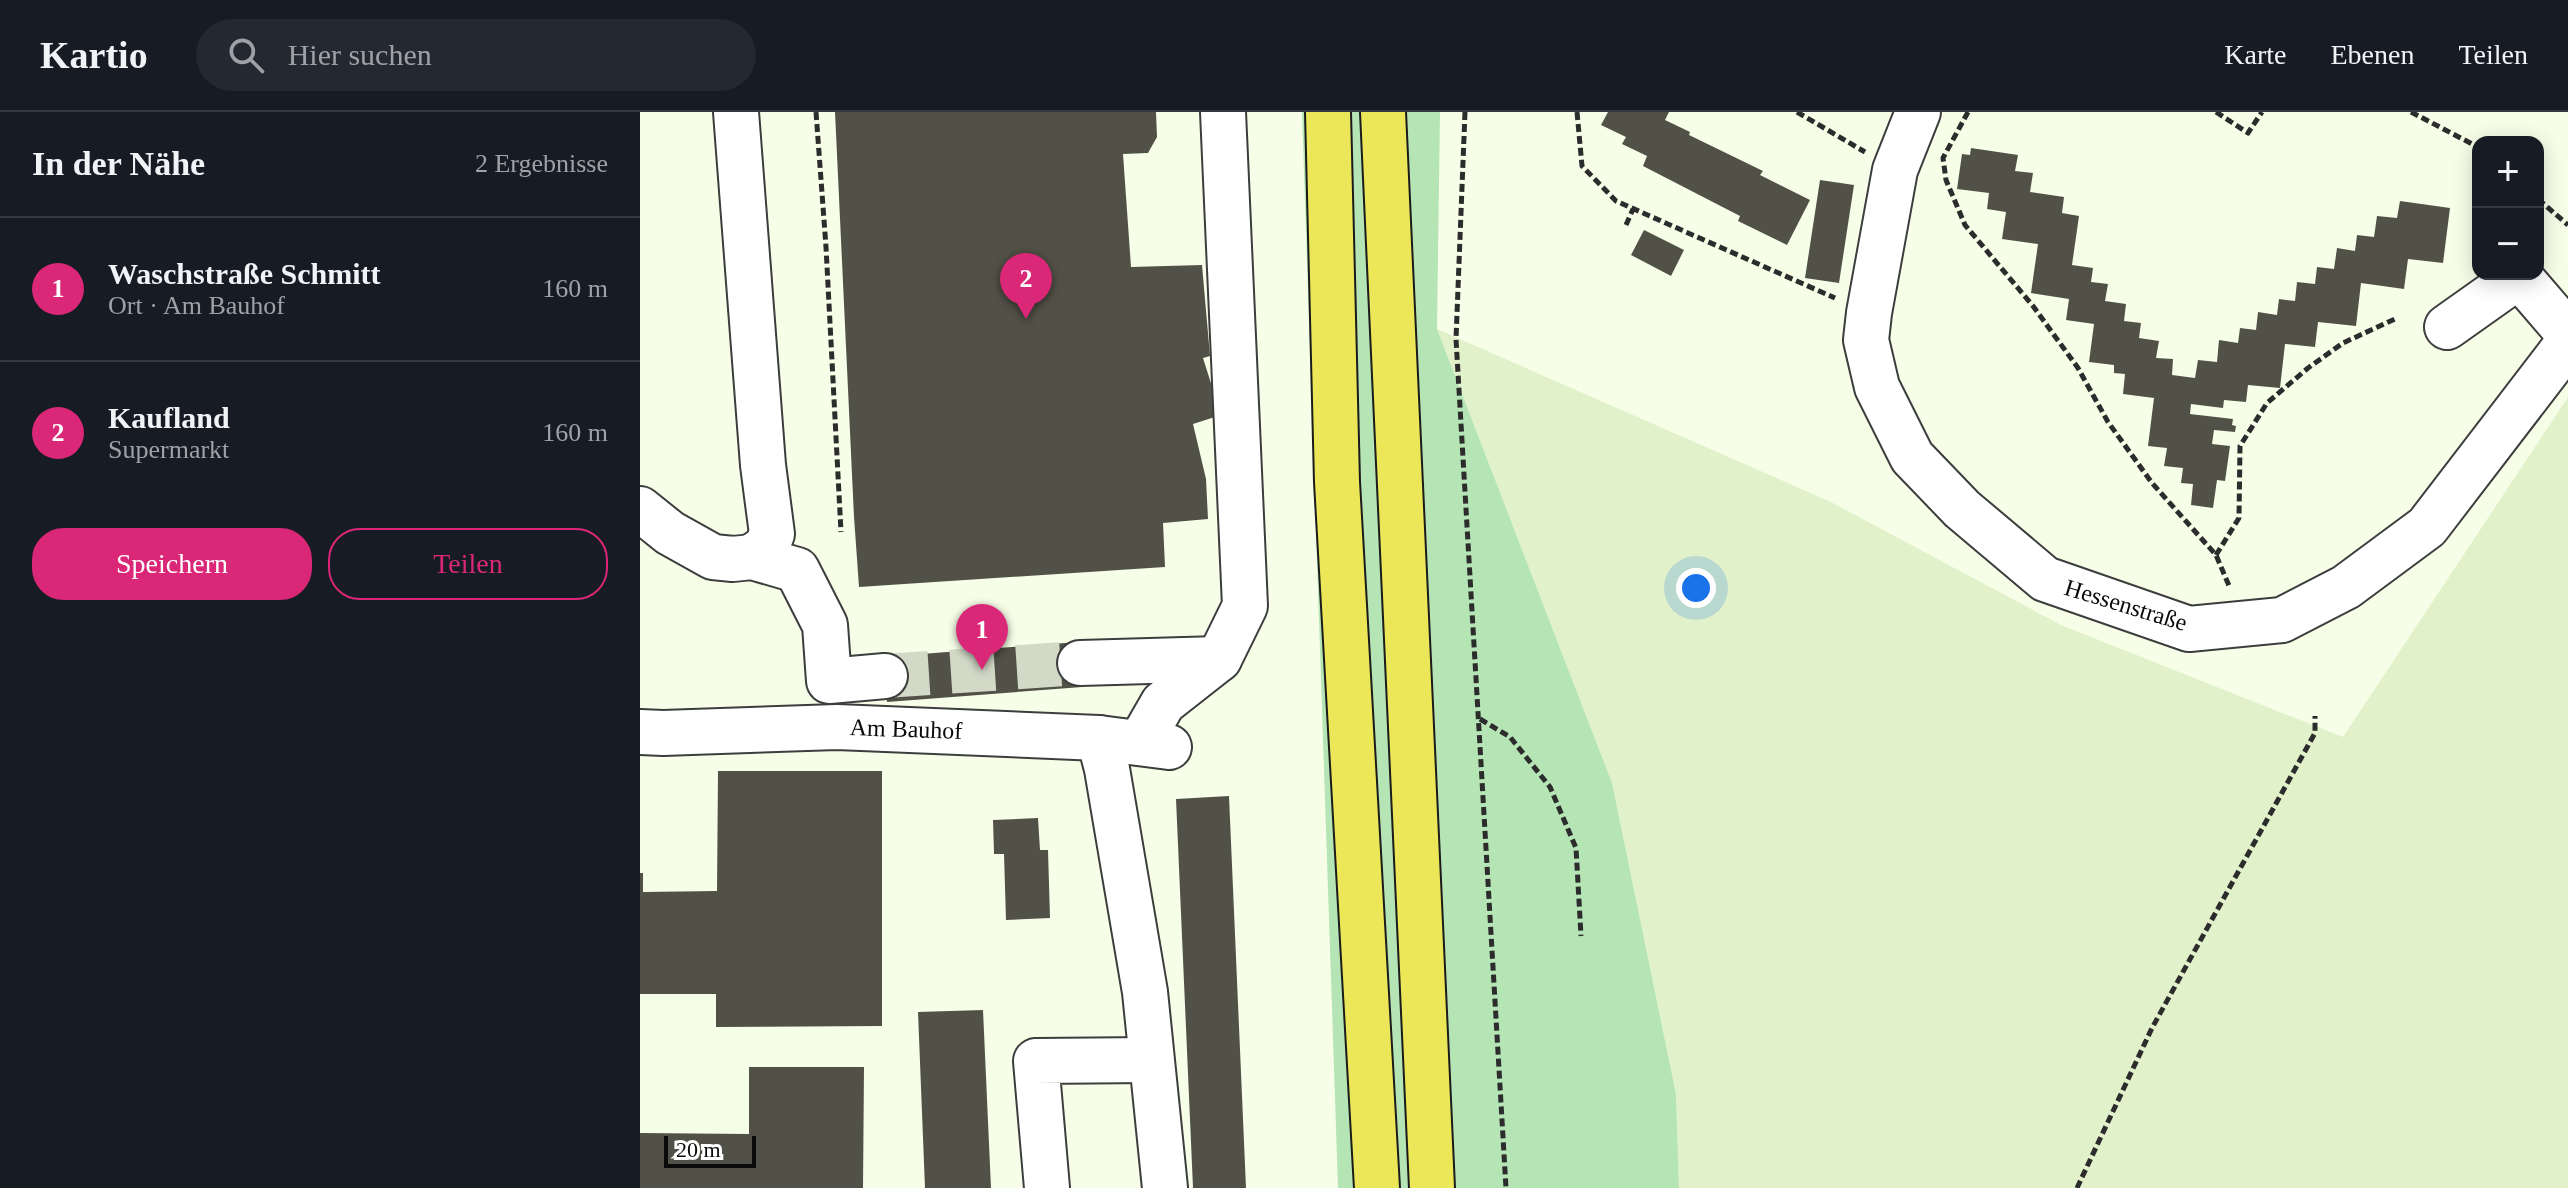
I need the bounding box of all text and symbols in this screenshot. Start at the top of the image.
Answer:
search box [196,19,756,91]
icon: search [224,33,268,77]
text: Kartio [40,34,148,76]
text: Hier suchen [288,38,432,71]
text: Karte [2224,39,2286,70]
text: Ebenen [2330,39,2414,70]
text: Teilen [2458,39,2528,70]
map controls [2472,136,2544,280]
button: + [2472,136,2544,208]
text: In der Nähe [32,145,205,182]
text: 2 Ergebnisse [475,149,608,178]
button: − [2472,208,2544,280]
pin: 2 [1000,253,1052,319]
text: Waschstraße Schmitt [108,257,381,290]
text: 1 [52,274,65,303]
text: 160 m [542,274,608,303]
text: Ort · Am Bauhof [108,291,285,320]
text: Kaufland [108,401,230,434]
text: 2 [52,418,65,447]
text: 160 m [542,418,608,447]
text: Supermarkt [108,435,229,464]
button: Speichern [32,528,312,600]
button: Teilen [328,528,608,600]
your location [1676,568,1716,608]
street label: Hessenstraße [2062,574,2190,636]
pin: 1 [956,604,1008,670]
street label: Am Bauhof [849,714,963,744]
scale bar [664,1132,756,1168]
text: 20 m [676,1137,721,1162]

